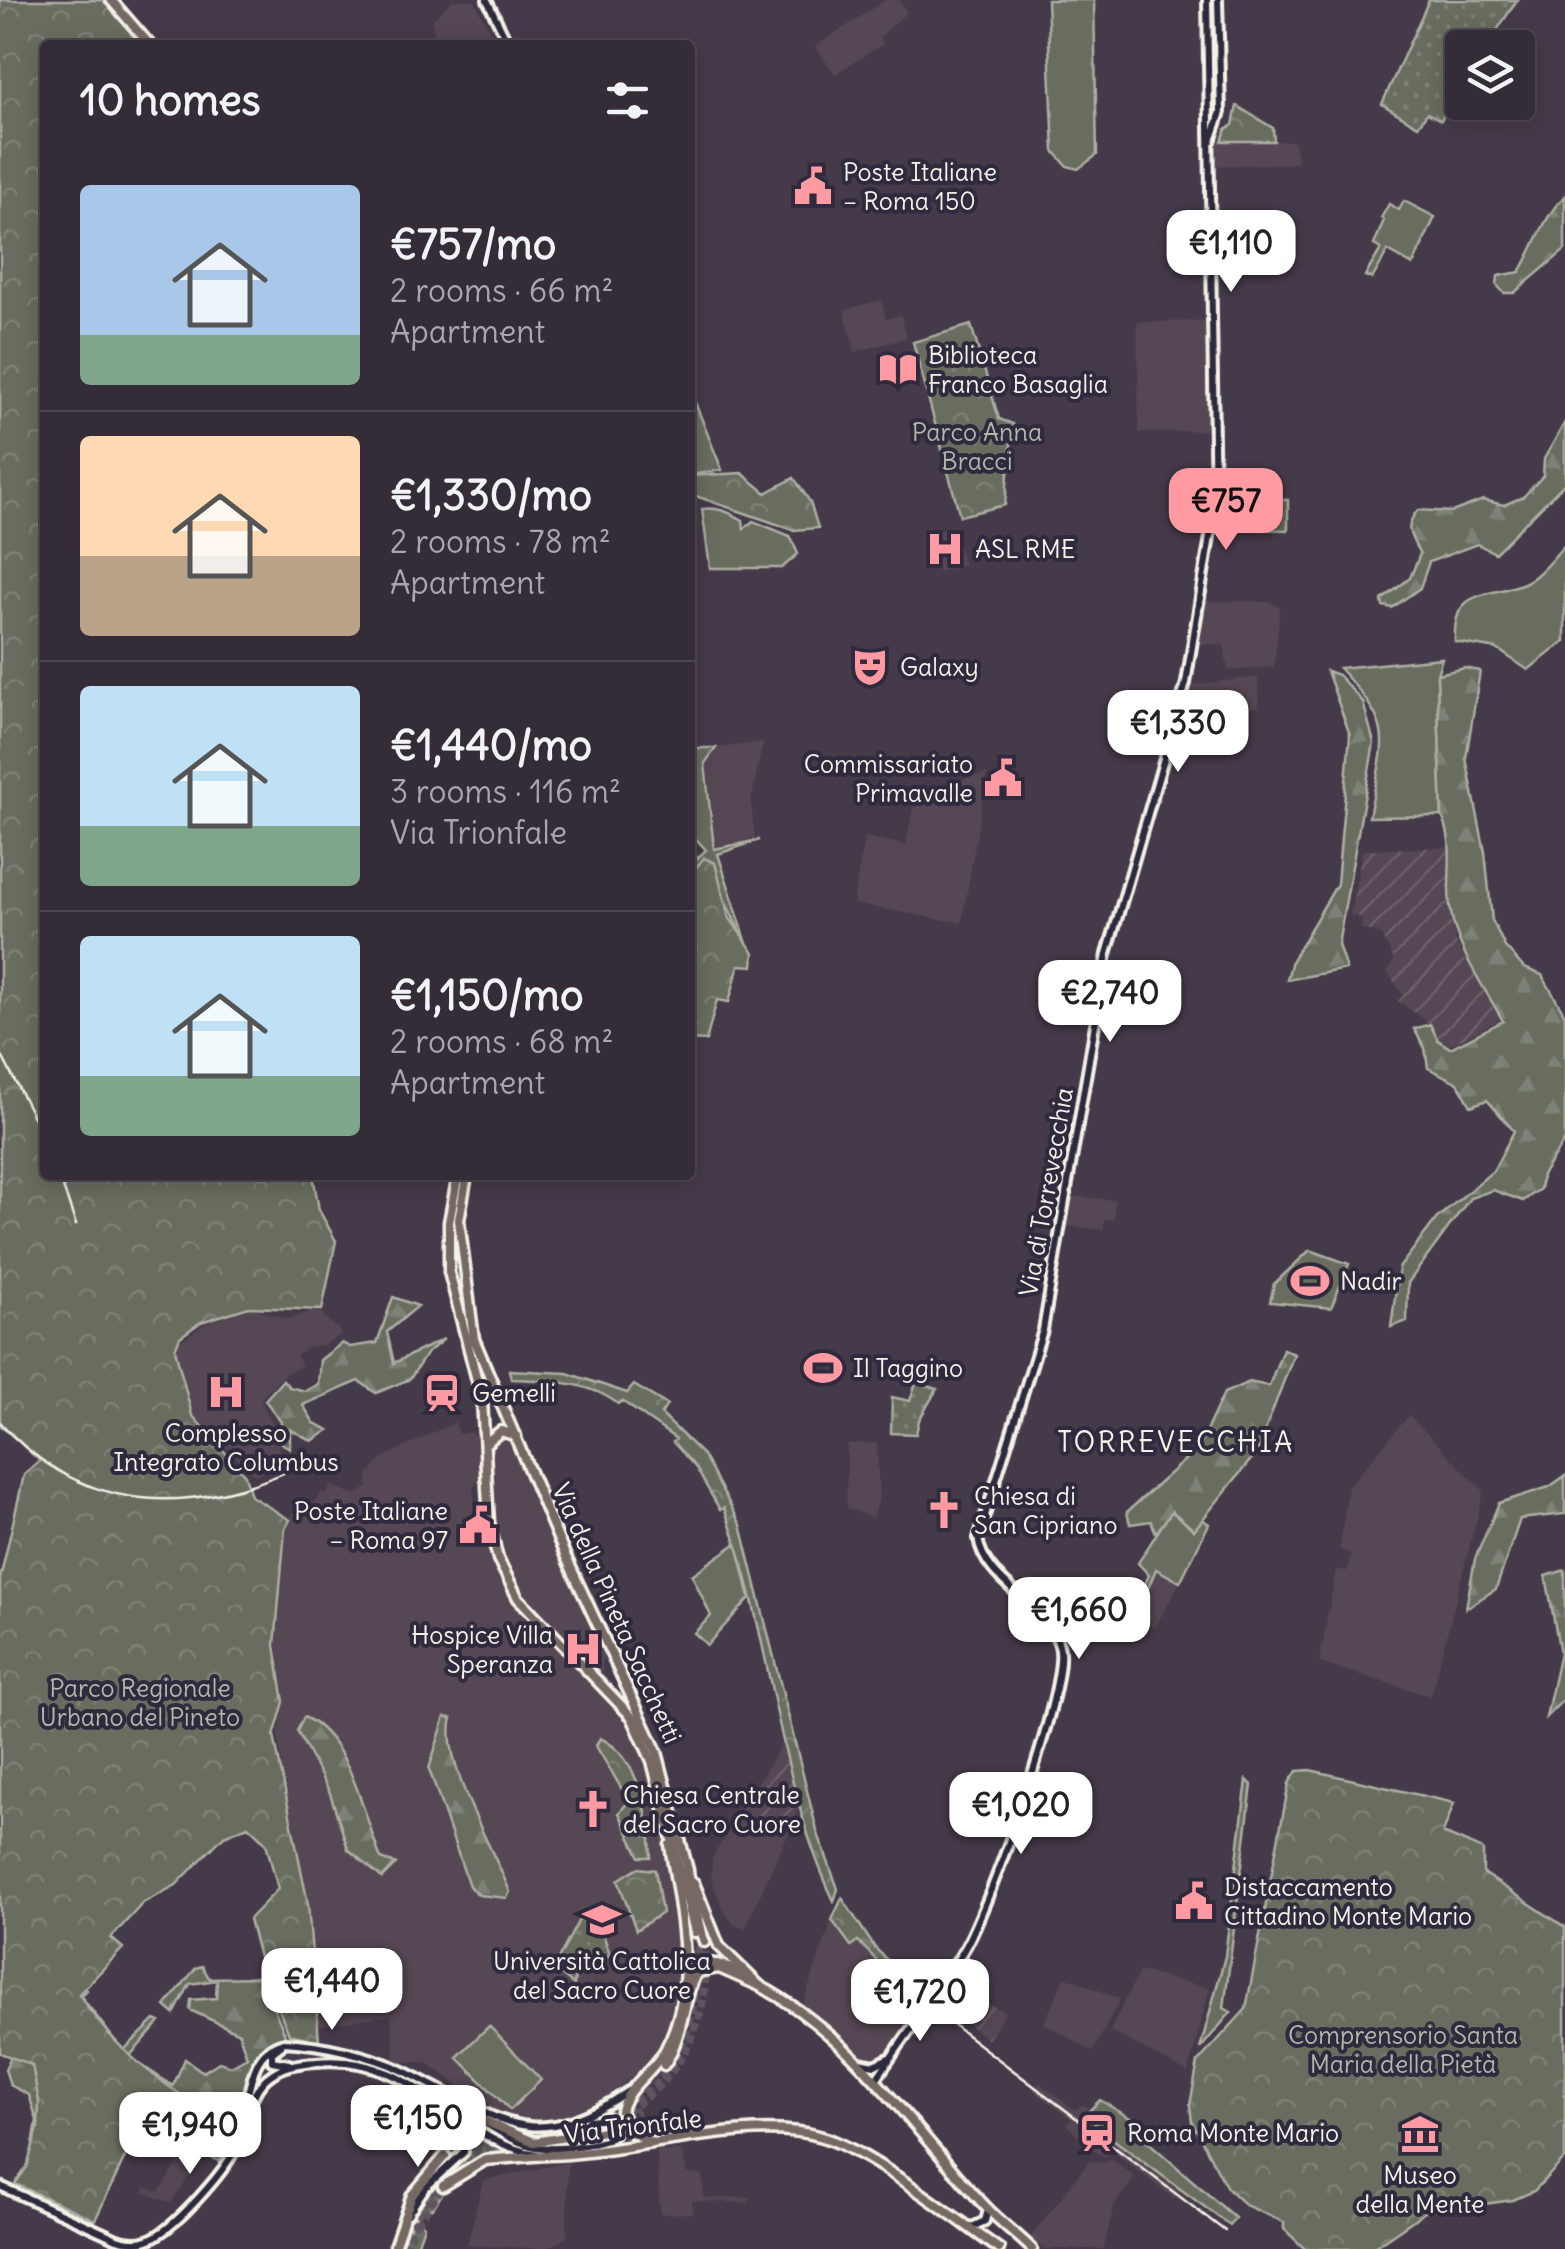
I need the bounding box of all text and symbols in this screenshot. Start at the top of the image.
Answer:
map controls [1445,30,1535,120]
button: layers [1445,30,1535,120]
icon: filters [600,73,655,128]
text: 10 homes [80,74,261,126]
place label: Poste Italiane – Roma 150 [843,156,997,217]
public building icon: Poste Italiane – Roma 150 [792,165,834,207]
pin: €1,110 [1150,210,1312,295]
text: €757/mo [390,218,556,270]
text: €1,110 [1189,222,1273,263]
icon: home [160,225,280,345]
text: 2 rooms · 66 m² [390,270,613,311]
text: Apartment [390,311,545,352]
place label: Biblioteca Franco Basaglia [928,339,1108,400]
library icon: Biblioteca Franco Basaglia [877,348,919,390]
park label: Parco Anna Bracci [912,416,1042,477]
pin: €757 [1167,468,1285,553]
text: €1,330/mo [390,469,592,521]
icon: home [160,476,280,596]
text: €757 [1191,480,1261,521]
text: 2 rooms · 78 m² [390,521,611,562]
hospital icon: ASL RME [924,528,966,570]
place label: ASL RME [975,533,1075,565]
text: Apartment [390,562,545,603]
theatre icon: Galaxy [849,646,891,688]
place label: Galaxy [900,651,979,683]
pin: €1,330 [1097,690,1259,775]
text: €1,330 [1129,702,1227,743]
text: €1,440/mo [390,719,592,771]
icon: home [160,726,280,846]
place label: Commissariato Primavalle [804,748,973,809]
public building icon: Commissariato Primavalle [982,757,1024,799]
text: 3 rooms · 116 m² [390,771,621,812]
text: Via Trionfale [390,812,567,853]
pin: €2,740 [1029,960,1191,1045]
text: €1,150/mo [390,969,584,1021]
text: €2,740 [1060,972,1160,1013]
icon: home [160,976,280,1096]
text: 2 rooms · 68 m² [390,1021,613,1062]
text: Apartment [390,1062,545,1103]
street label: Via di Torrevecchia [1012,1085,1080,1299]
sports icon: Nadir [1289,1260,1331,1302]
place label: Nadir [1340,1265,1402,1297]
sports icon: Il Taggino [802,1347,844,1389]
place label: Il Taggino [853,1352,963,1384]
hospital icon: Complesso Integrato Columbus [205,1371,247,1413]
station icon: Gemelli [421,1372,463,1414]
place label: Gemelli [472,1377,556,1409]
place label: Complesso Integrato Columbus [113,1417,339,1478]
district label: TORREVECCHIA [1057,1424,1295,1460]
street label: Via della Pineta Sacchetti [545,1478,689,1748]
place label: Chiesa di San Cipriano [974,1480,1118,1541]
church icon: Chiesa di San Cipriano [923,1489,965,1531]
place label: Poste Italiane – Roma 97 [294,1495,448,1556]
public building icon: Poste Italiane – Roma 97 [457,1504,499,1546]
pin: €1,660 [998,1577,1160,1662]
text: €1,660 [1030,1589,1128,1630]
place label: Hospice Villa Speranza [411,1619,553,1680]
hospital icon: Hospice Villa Speranza [562,1628,604,1670]
park label: Parco Regionale Urbano del Pineto [40,1672,240,1733]
pin: €1,020 [940,1772,1102,1857]
place label: Chiesa Centrale del Sacro Cuore [623,1779,801,1840]
text: €1,020 [971,1784,1071,1825]
church icon: Chiesa Centrale del Sacro Cuore [572,1788,614,1830]
place label: Distaccamento Cittadino Monte Mario [1224,1871,1472,1932]
public building icon: Distaccamento Cittadino Monte Mario [1173,1880,1215,1922]
school or university icon: Università Cattolica del Sacro Cuore [581,1899,623,1941]
place label: Università Cattolica del Sacro Cuore [493,1945,711,2006]
pin: €1,440 [251,1948,413,2033]
pin: €1,720 [839,1959,1001,2044]
text: €1,440 [283,1960,381,2001]
text: €1,720 [873,1971,967,2012]
park label: Comprensorio Santa Maria della Pietà [1288,2019,1518,2080]
pin: €1,150 [337,2085,499,2170]
pin: €1,940 [109,2092,271,2177]
text: €1,150 [373,2097,463,2138]
street label: Via Trionfale [562,2102,704,2150]
text: €1,940 [141,2104,239,2145]
station icon: Roma Monte Mario [1076,2112,1118,2154]
museum icon: Museo della Mente [1399,2113,1441,2155]
place label: Roma Monte Mario [1127,2117,1339,2149]
place label: Museo della Mente [1356,2159,1484,2220]

